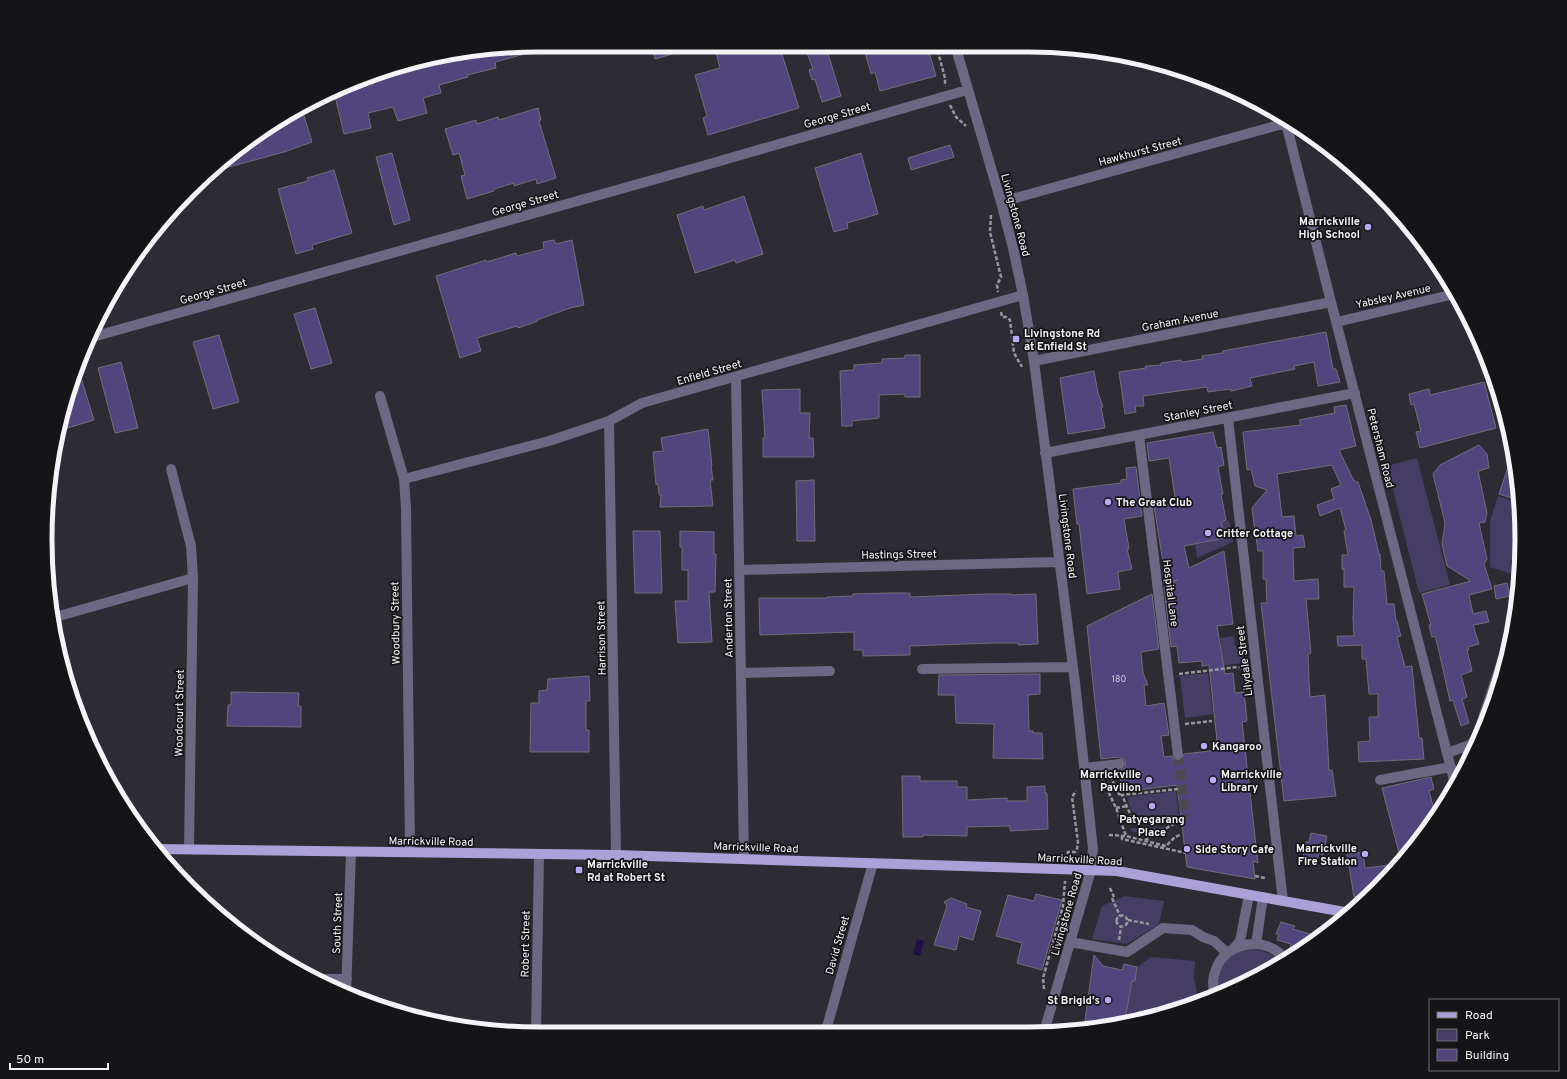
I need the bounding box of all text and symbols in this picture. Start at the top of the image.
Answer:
street label: George Street [802,100,872,132]
street label: Hawkhurst Street [1097,134,1183,170]
street label: Livingstone Road [997,172,1033,258]
street label: George Street [490,188,560,220]
place label: Marrickville High School [1299,215,1360,242]
marker: Marrickville High School [1363,222,1373,232]
street label: George Street [178,276,248,308]
street label: Yabsley Avenue [1354,282,1432,312]
street label: Graham Avenue [1141,307,1220,335]
place label: Livingstone Rd at Enfield St [1024,327,1100,354]
marker: Livingstone Rd at Enfield St [1011,334,1021,344]
street label: Enfield Street [675,357,743,389]
street label: Stanley Street [1163,398,1234,426]
street label: Petersham Road [1363,407,1397,490]
street label: Livingstone Road [1055,493,1079,579]
place label: The Great Club [1116,496,1192,510]
marker: The Great Club [1103,497,1113,507]
place label: Critter Cottage [1216,527,1293,541]
marker: Critter Cottage [1203,528,1213,538]
street label: Hastings Street [861,547,937,563]
street label: Hospital Lane [1159,559,1181,628]
street label: Anderton Street [721,578,737,658]
street label: Woodbury Street [388,581,404,665]
street label: Harrison Street [594,600,610,675]
street label: Lilydale Street [1234,625,1256,697]
street label: Woodcourt Street [172,669,188,757]
house number: 180 [1112,674,1126,685]
place label: Kangaroo [1212,740,1262,754]
marker: Kangaroo [1199,741,1209,751]
place label: Marrickville Pavilion [1080,768,1141,795]
place label: Marrickville Library [1221,768,1282,795]
marker: Marrickville Pavilion [1144,775,1154,785]
marker: Marrickville Library [1208,775,1218,785]
marker: Patyegarang Place [1147,801,1157,811]
place label: Patyegarang Place [1119,813,1185,840]
street label: Marrickville Road [388,834,474,850]
street label: Marrickville Road [713,840,799,856]
place label: Marrickville Fire Station [1296,842,1357,869]
place label: Side Story Cafe [1195,843,1274,857]
marker: Side Story Cafe [1182,844,1192,854]
marker: Marrickville Fire Station [1360,849,1370,859]
street label: Marrickville Road [1037,851,1123,869]
place label: Marrickville Rd at Robert St [587,858,665,885]
marker: Marrickville Rd at Robert St [574,865,584,875]
street label: Livingstone Road [1048,871,1085,957]
street label: South Street [330,892,346,954]
street label: Robert Street [518,910,534,978]
street label: David Street [823,914,853,976]
place label: St Brigid's [1047,994,1100,1008]
marker: St Brigid's [1103,995,1113,1005]
legend [1429,999,1559,1071]
text: Road [1465,1008,1493,1024]
text: Park [1465,1028,1490,1044]
scale bar [10,1045,108,1071]
text: Building [1465,1048,1509,1064]
text: 50 m [16,1052,44,1068]

